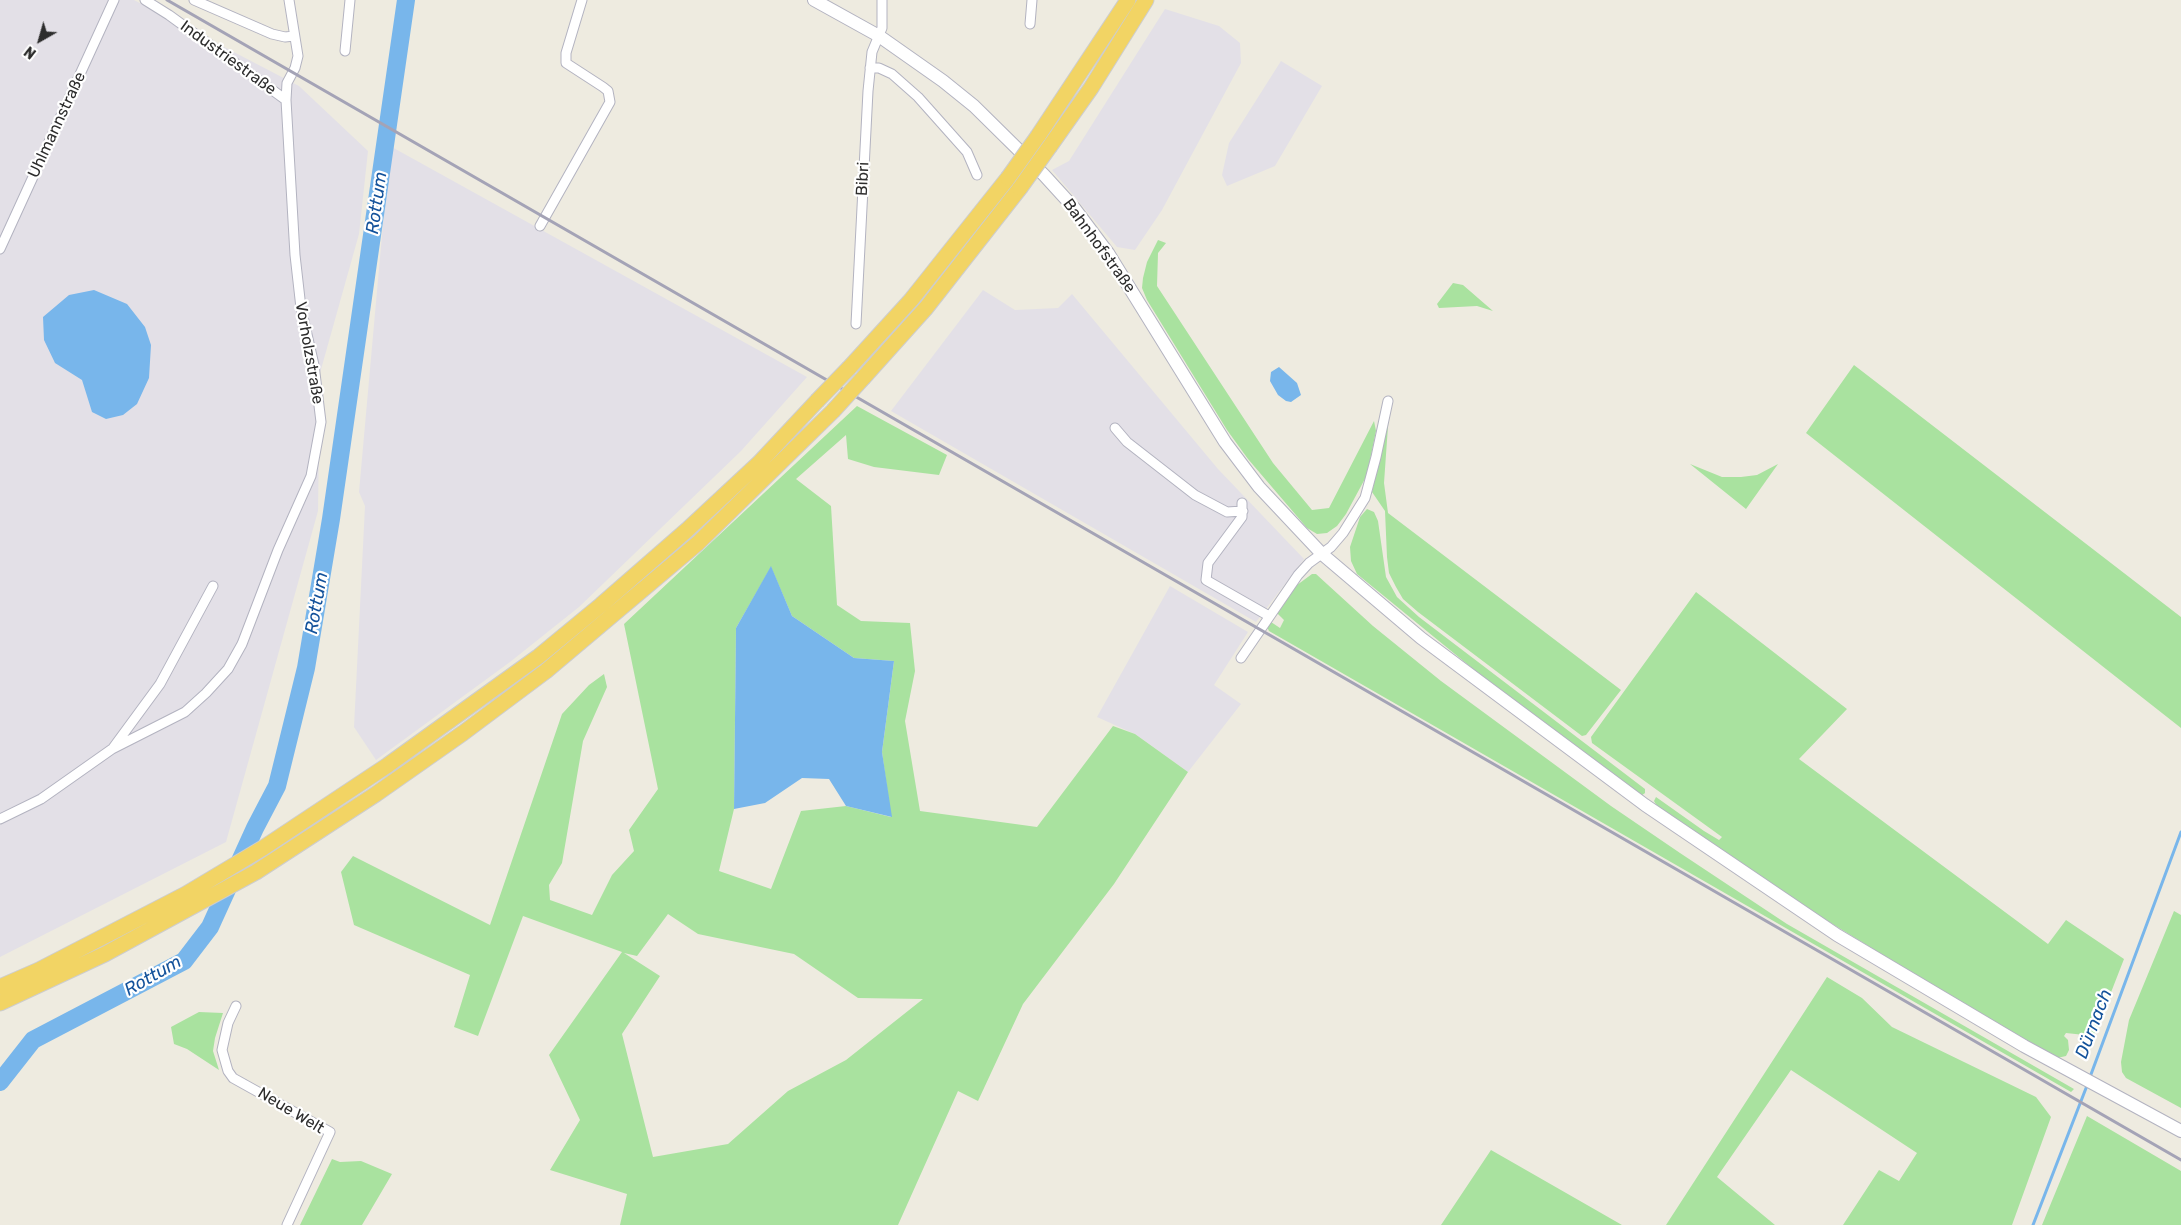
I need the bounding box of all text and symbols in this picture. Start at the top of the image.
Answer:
north arrow [15,15,65,65]
street label: Industriestraße [176,17,280,99]
text: N [21,42,40,62]
street label: Uhlmannstraße [24,69,90,181]
street label: Bibri [853,162,873,196]
water label: Rottum [362,171,392,235]
street label: Bahnhofstraße [1058,195,1140,297]
street label: Vorholzstraße [291,300,327,406]
water label: Rottum [301,570,333,636]
water label: Rottum [121,951,185,1001]
water label: Dürnach [2071,986,2117,1062]
street label: Neue Welt [254,1084,328,1138]

